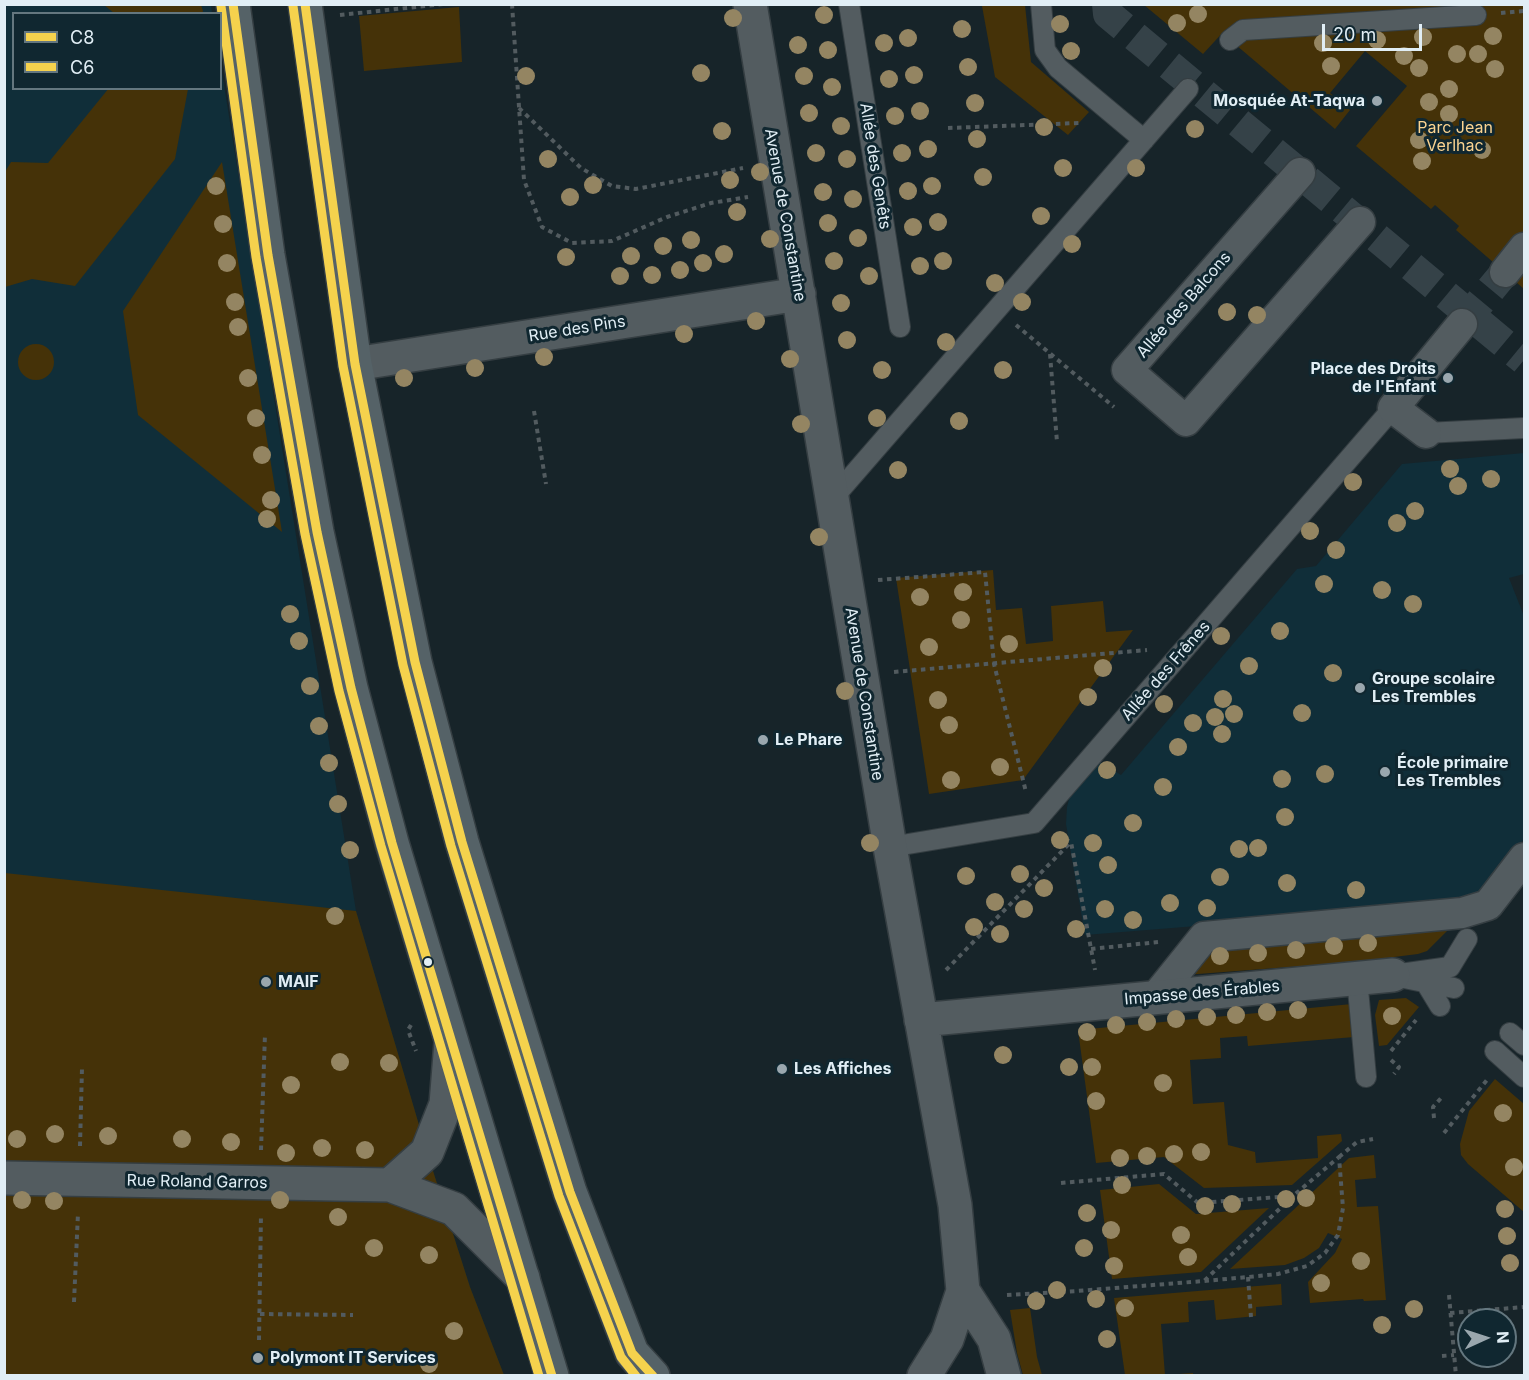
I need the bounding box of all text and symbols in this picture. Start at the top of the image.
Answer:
legend [12,12,222,90]
scale bar [1325,12,1426,50]
text: 20 m [1333,24,1376,45]
text: C8 [70,27,94,48]
text: C6 [70,57,94,78]
place label: Mosquée At-Taqwa [1213,91,1365,111]
marker: Mosquée At-Taqwa [1370,94,1384,108]
street label: Allée des Genêts [856,101,894,231]
park label: Parc Jean Verlhac [1417,118,1493,156]
street label: Avenue de Constantine [760,127,810,303]
street label: Allée des Balcons [1133,248,1235,362]
street label: Rue des Pins [527,312,627,346]
place label: Place des Droits de l'Enfant [1310,359,1436,397]
marker: Place des Droits de l'Enfant [1441,371,1455,385]
street label: Avenue de Constantine [841,606,887,782]
street label: Allée des Frênes [1118,617,1214,725]
place label: Groupe scolaire Les Trembles [1372,669,1495,707]
marker: Groupe scolaire Les Trembles [1353,681,1367,695]
place label: Le Phare [775,730,843,750]
marker: Le Phare [756,733,770,747]
place label: École primaire Les Trembles [1397,753,1509,791]
marker: École primaire Les Trembles [1378,765,1392,779]
unlabelled marker [422,956,434,968]
place label: MAIF [278,972,319,992]
marker: MAIF [259,975,273,989]
street label: Impasse des Érables [1123,977,1281,1009]
place label: Les Affiches [794,1059,892,1079]
marker: Les Affiches [775,1062,789,1076]
street label: Rue Roland Garros [126,1171,268,1193]
north arrow [1457,1308,1517,1368]
text: N [1493,1331,1513,1344]
place label: Polymont IT Services [270,1348,436,1368]
marker: Polymont IT Services [251,1351,265,1365]

